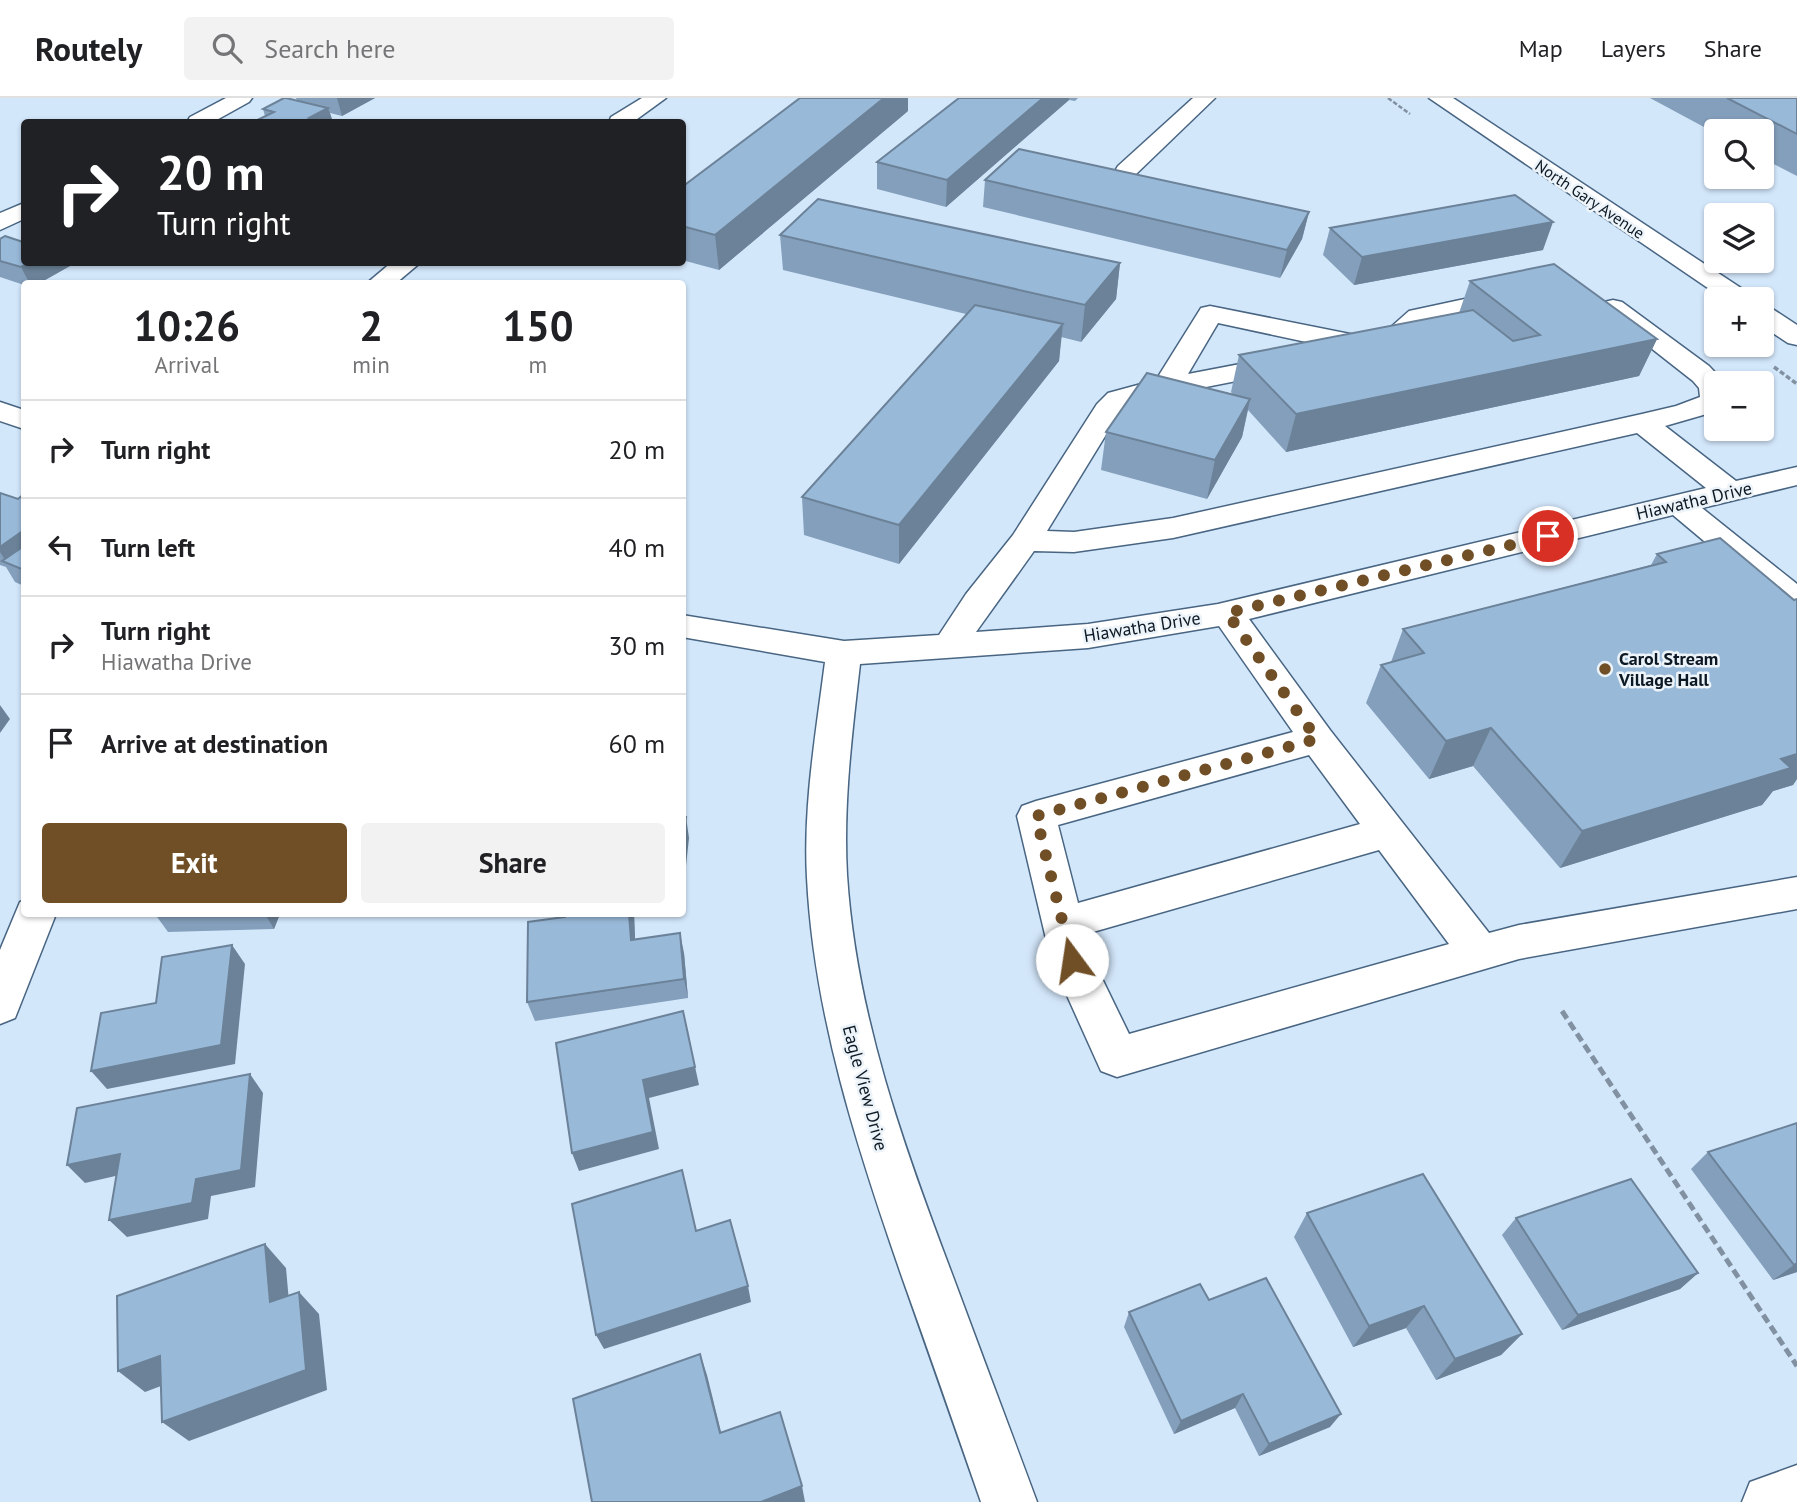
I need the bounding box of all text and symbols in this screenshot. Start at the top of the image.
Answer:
search box [184,17,674,80]
text: Routely [35,27,142,70]
icon: search [208,29,246,67]
text: Search here [264,32,395,65]
text: Map [1519,33,1563,64]
text: Layers [1601,33,1666,64]
text: Share [1704,33,1762,64]
map controls [1704,119,1774,441]
button: search [1704,119,1774,189]
text: 20 m [157,140,264,204]
icon: right [42,147,133,238]
street label: North Gary Avenue [1532,155,1648,243]
text: Turn right [157,202,291,244]
button: layers [1704,203,1774,273]
button: + [1704,287,1774,357]
text: 10:26 [133,298,240,353]
text: 2 [359,298,383,353]
text: 150 [502,298,574,353]
text: Arrival [154,350,219,379]
text: min [352,350,390,379]
text: m [529,350,547,379]
button: − [1704,371,1774,441]
icon: right [42,430,80,468]
text: Turn right [101,433,210,466]
text: 20 m [609,433,665,466]
street label: Hiawatha Drive [1634,476,1754,525]
pin [1518,506,1578,566]
icon: arrive [1529,517,1567,555]
icon: left [42,528,80,566]
text: Turn left [101,531,195,564]
text: 40 m [609,531,665,564]
street label: Hiawatha Drive [1082,606,1202,647]
text: Turn right [101,614,210,647]
icon: right [42,626,80,664]
text: 30 m [609,629,665,662]
text: Hiawatha Drive [101,647,252,676]
place label: Carol Stream Village Hall [1618,647,1718,691]
marker: Carol Stream Village Hall [1597,661,1613,677]
icon: arrive [42,724,80,762]
text: Arrive at destination [101,727,328,760]
text: 60 m [609,727,665,760]
button: Exit [42,823,347,903]
button: Share [361,823,665,903]
position arrow [1035,923,1109,997]
street label: Eagle View Drive [838,1023,893,1153]

